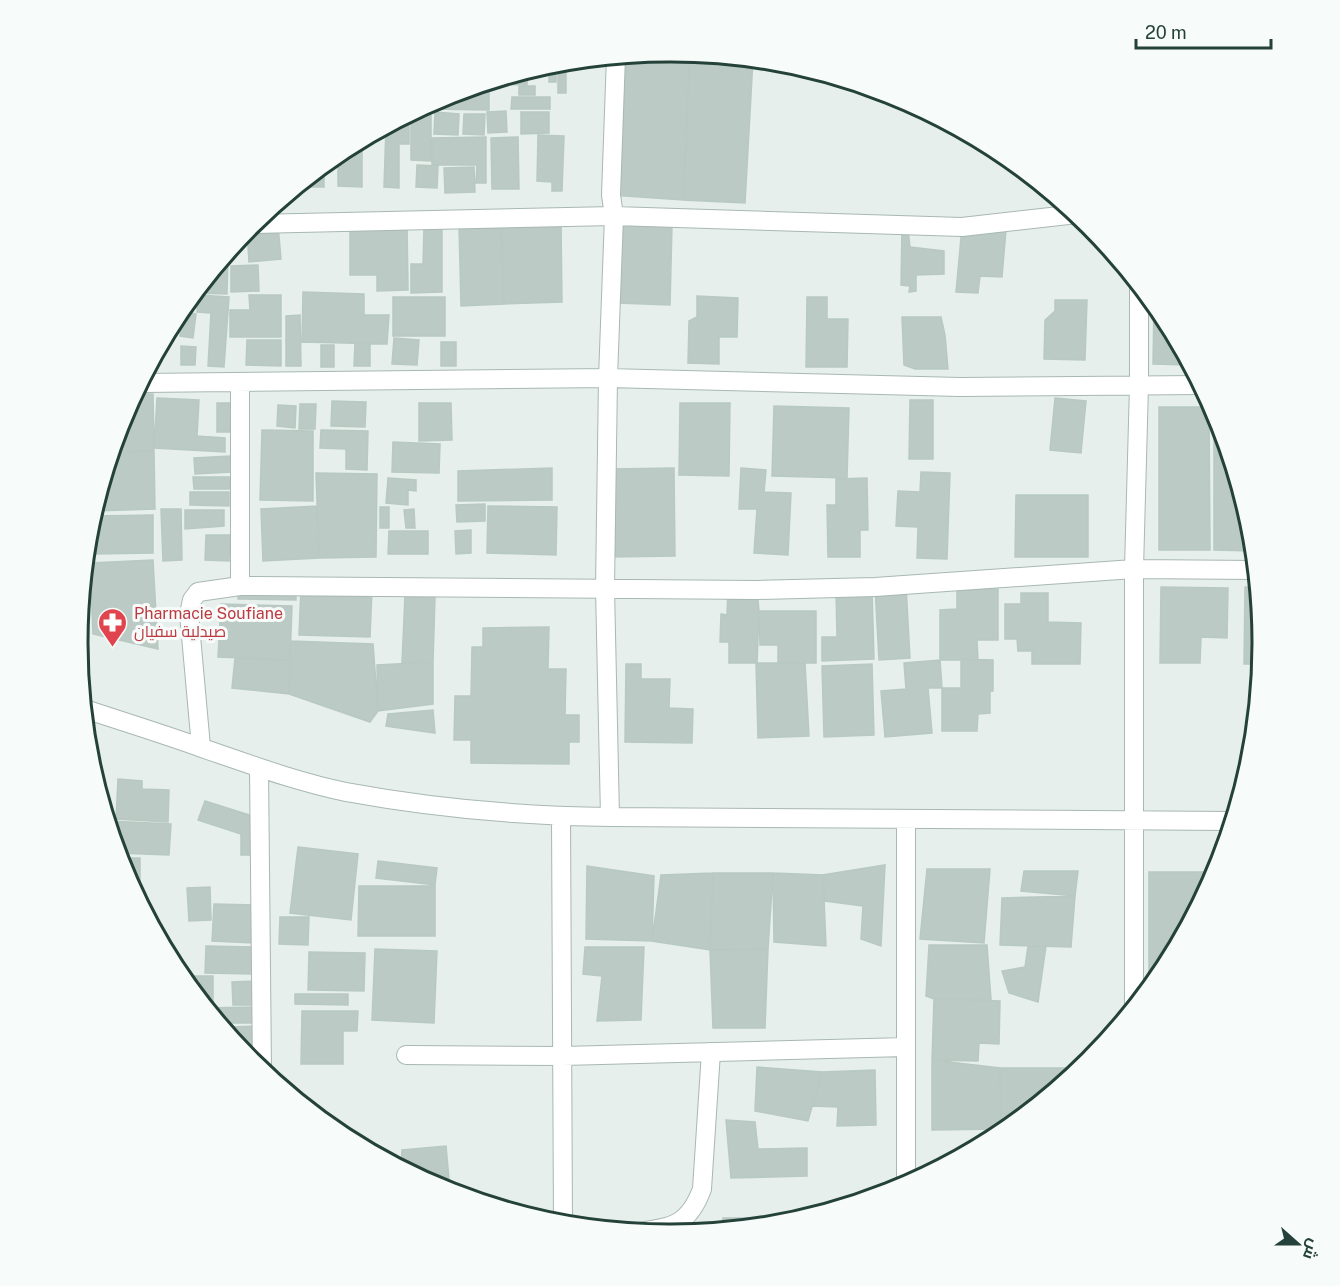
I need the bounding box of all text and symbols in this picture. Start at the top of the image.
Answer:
scale bar [1136,12,1271,50]
text: 20 m [1145,22,1187,43]
place label: Pharmacie Soufiane صيدلية سفيان [134,604,283,642]
pharmacy icon: Pharmacie Soufiane صيدلية سفيان [97,606,129,648]
north arrow [1268,1214,1328,1274]
text: ش [1299,1236,1324,1262]

